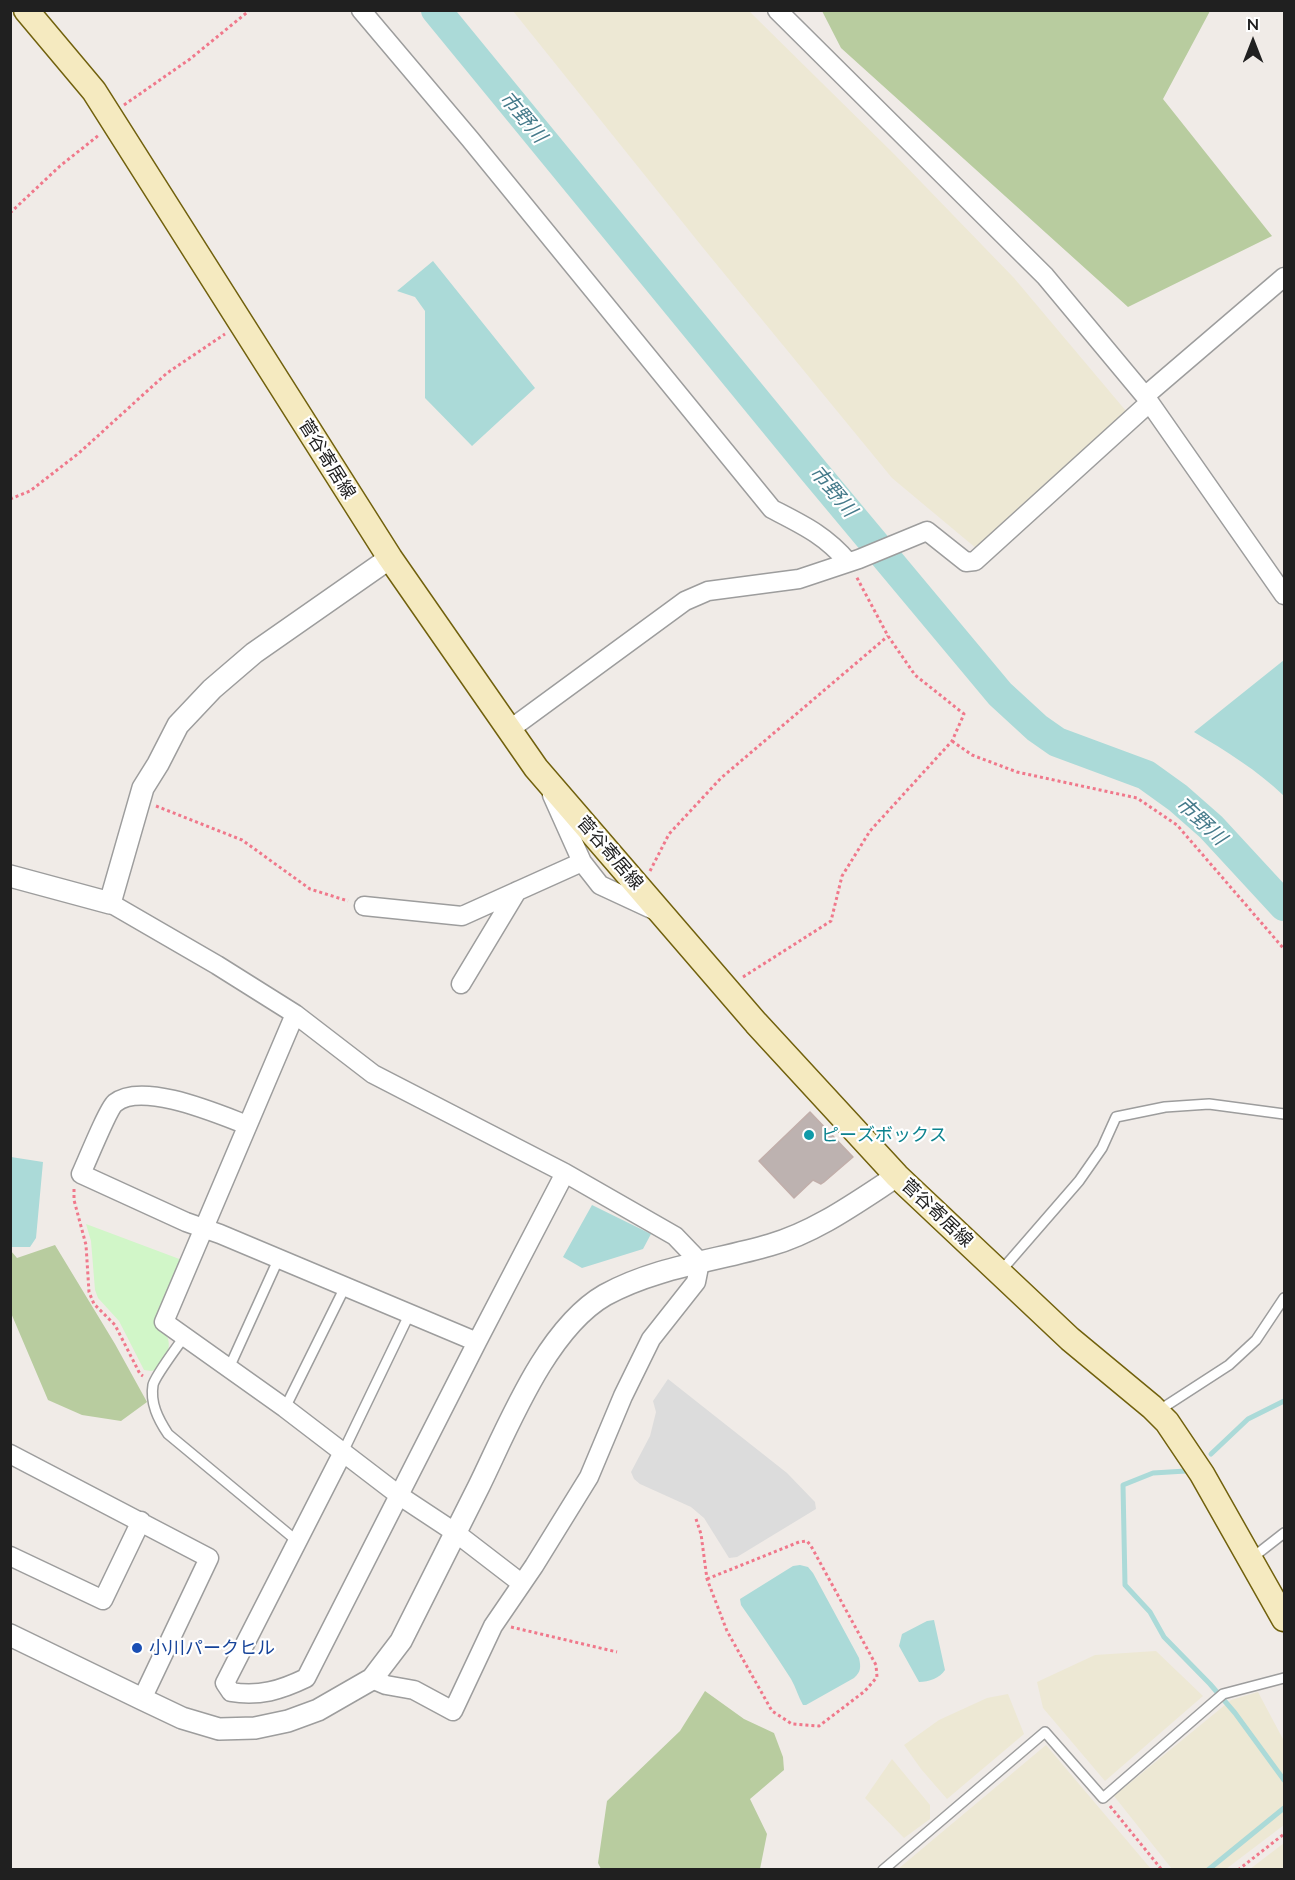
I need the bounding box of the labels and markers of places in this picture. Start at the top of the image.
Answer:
place label: ピーズボックス [821,1124,947,1146]
marker: ピーズボックス [802,1128,816,1142]
place label: 小川パークヒル [149,1637,275,1659]
marker: 小川パークヒル [130,1641,144,1655]

